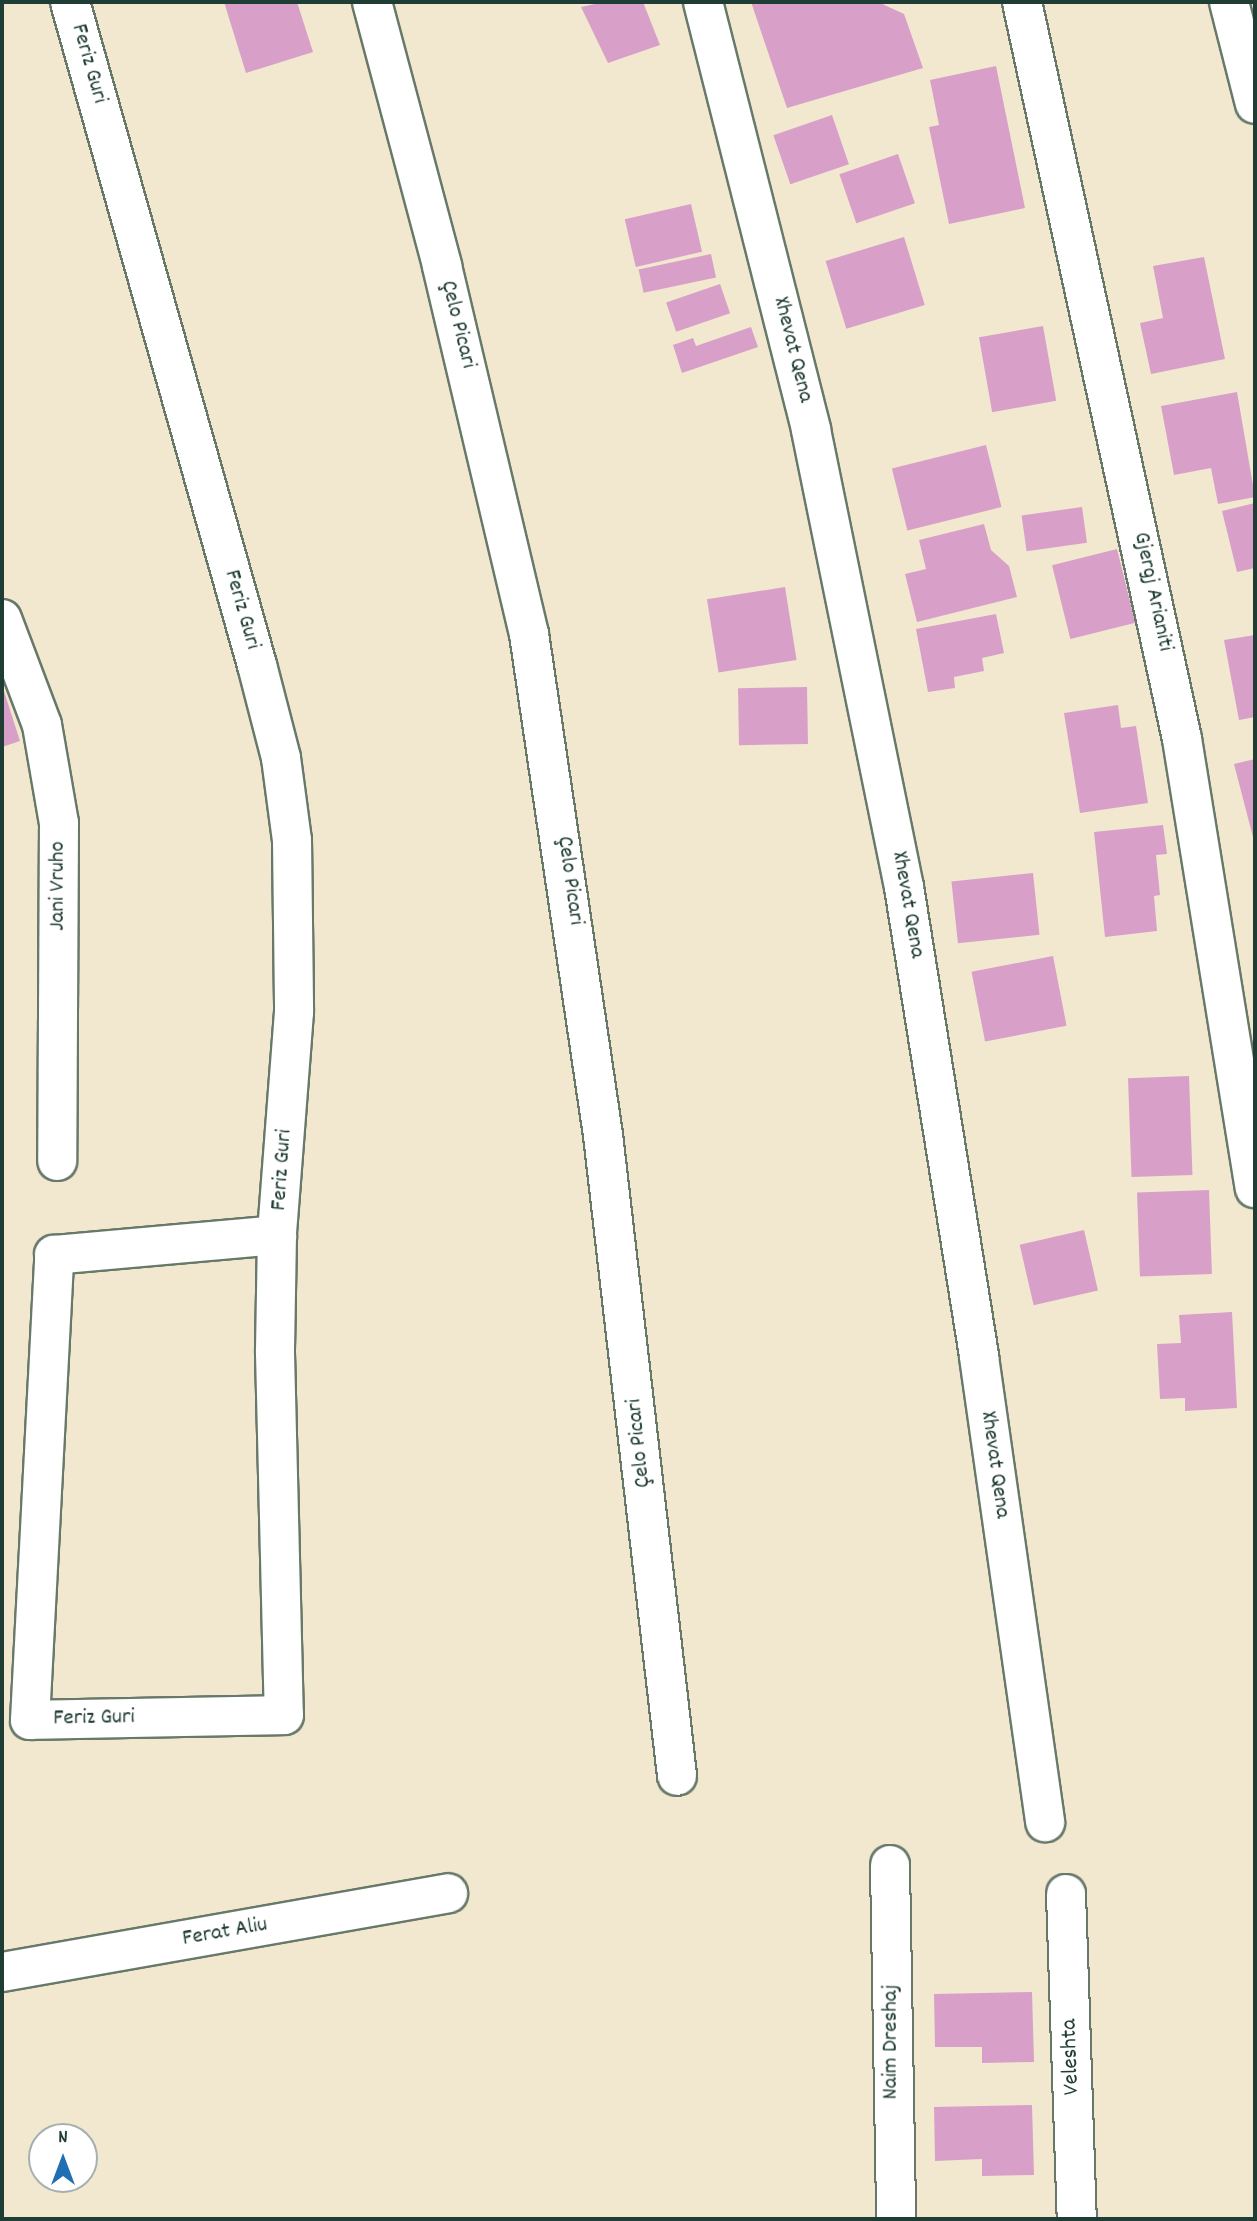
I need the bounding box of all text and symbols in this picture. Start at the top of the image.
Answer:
street label: Feriz Guri [64,21,112,107]
street label: Çelo Picari [433,278,481,372]
street label: Xhevat Qena [766,294,818,406]
street label: Gjergj Arianiti [1126,530,1178,654]
street label: Feriz Guri [217,567,265,653]
street label: Çelo Picari [549,835,589,927]
street label: Jani Vruho [45,841,73,931]
street label: Xhevat Qena [884,849,930,961]
street label: Feriz Guri [266,1128,300,1212]
street label: Çelo Picari [622,1397,658,1489]
street label: Xhevat Qena [973,1410,1015,1520]
street label: Feriz Guri [53,1704,135,1734]
street label: Ferat Aliu [180,1912,270,1954]
street label: Naim Dreshaj [878,1985,906,2099]
street label: Veleshta [1057,2018,1087,2096]
north arrow [28,2123,98,2193]
text: N [58,2125,68,2152]

